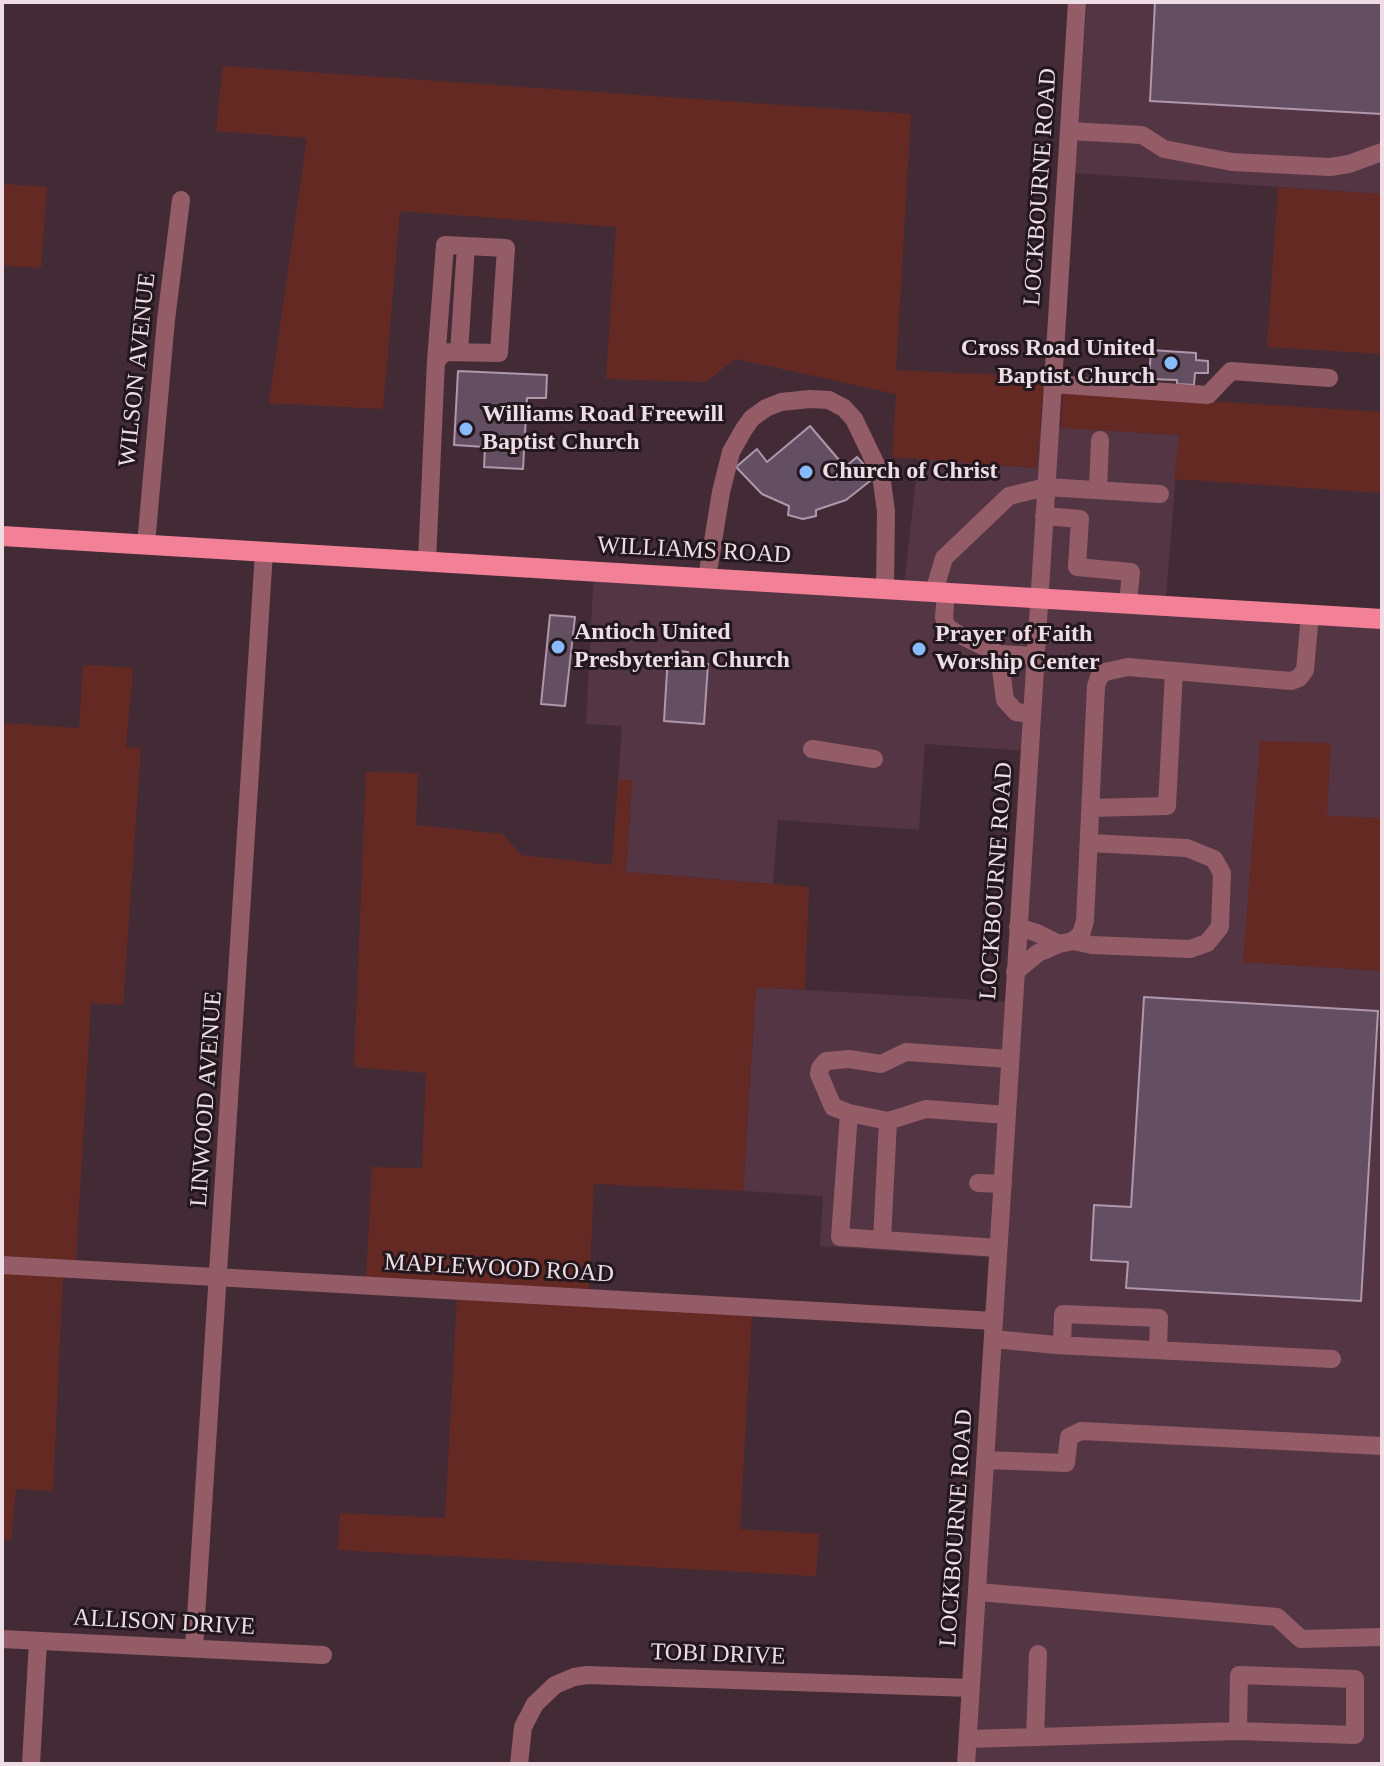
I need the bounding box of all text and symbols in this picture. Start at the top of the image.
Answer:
street label: LOCKBOURNE ROAD [1018,67,1064,307]
street label: WILSON AVENUE [113,272,163,468]
place label: Cross Road United Baptist Church [961,335,1155,391]
marker: Cross Road United Baptist Church [1162,354,1180,372]
place label: Williams Road Freewill Baptist Church [482,401,724,457]
marker: Williams Road Freewill Baptist Church [457,420,475,438]
place label: Church of Christ [822,458,998,486]
marker: Church of Christ [797,463,815,481]
street label: WILLIAMS ROAD [596,532,792,570]
place label: Antioch United Presbyterian Church [574,619,790,675]
place label: Prayer of Faith Worship Center [935,621,1100,677]
marker: Antioch United Presbyterian Church [549,638,567,656]
marker: Prayer of Faith Worship Center [910,640,928,658]
street label: LOCKBOURNE ROAD [974,761,1020,1001]
street label: LINWOOD AVENUE [185,990,229,1208]
street label: MAPLEWOOD ROAD [383,1249,615,1289]
street label: LOCKBOURNE ROAD [934,1408,980,1648]
street label: ALLISON DRIVE [72,1604,256,1642]
street label: TOBI DRIVE [650,1638,786,1672]

